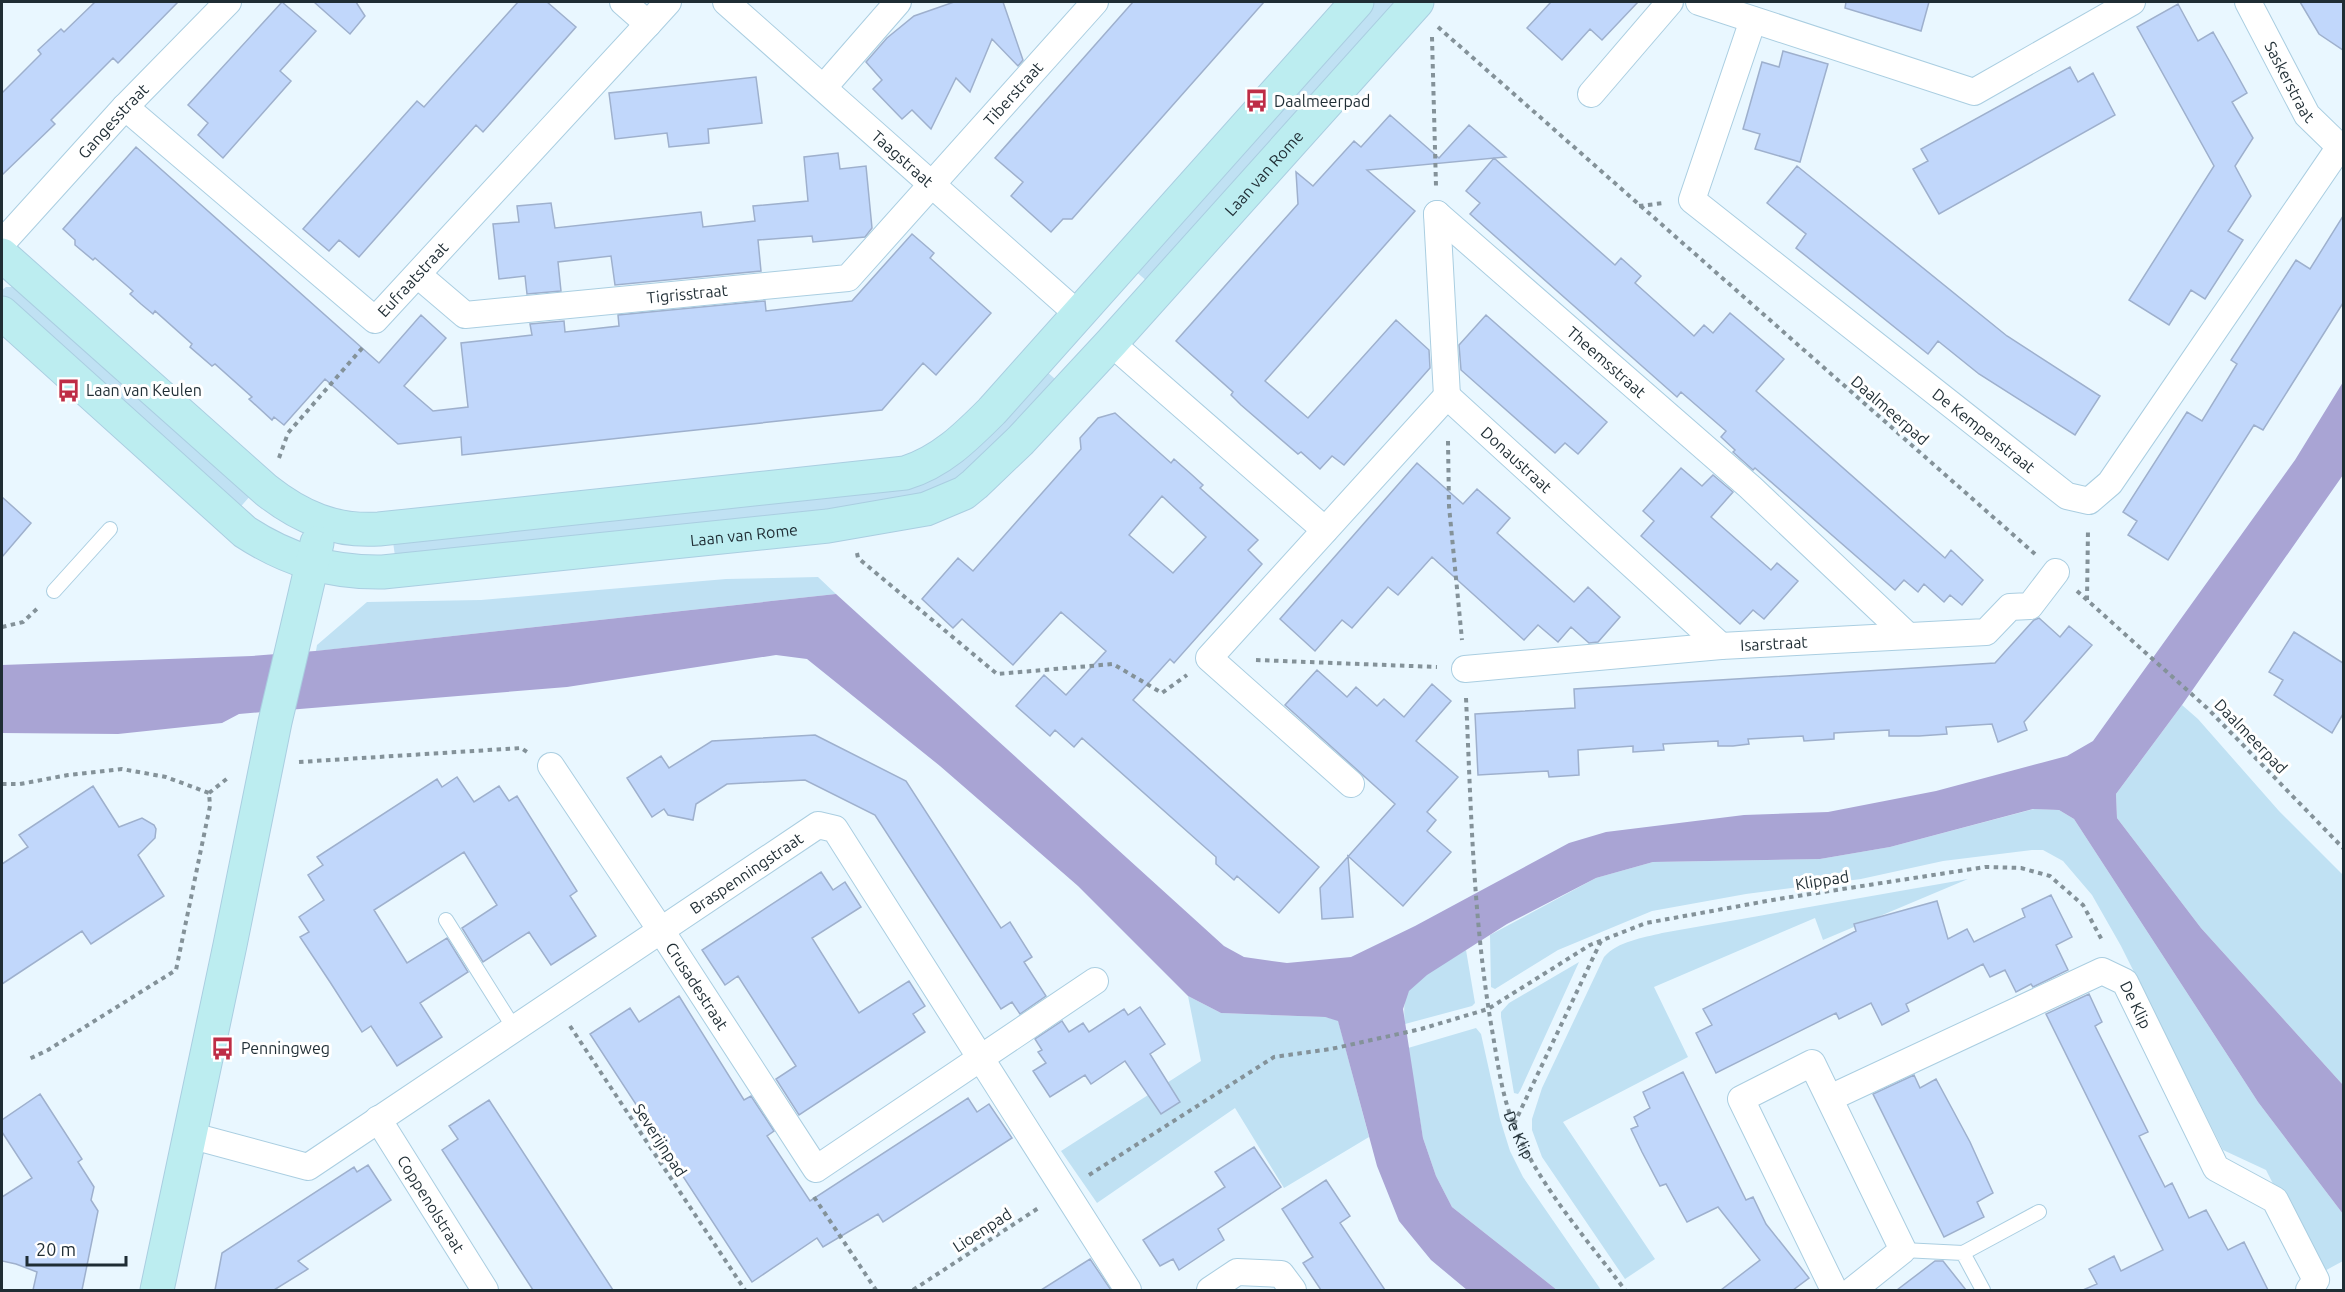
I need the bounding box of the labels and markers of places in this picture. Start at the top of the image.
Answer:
bus stop icon: Daalmeerpad [1243,88,1269,114]
place label: Daalmeerpad [1274,92,1370,110]
bus stop icon: Laan van Keulen [55,377,81,403]
place label: Laan van Keulen [86,381,202,399]
bus stop icon: Penningweg [210,1035,236,1061]
place label: Penningweg [241,1039,330,1057]

